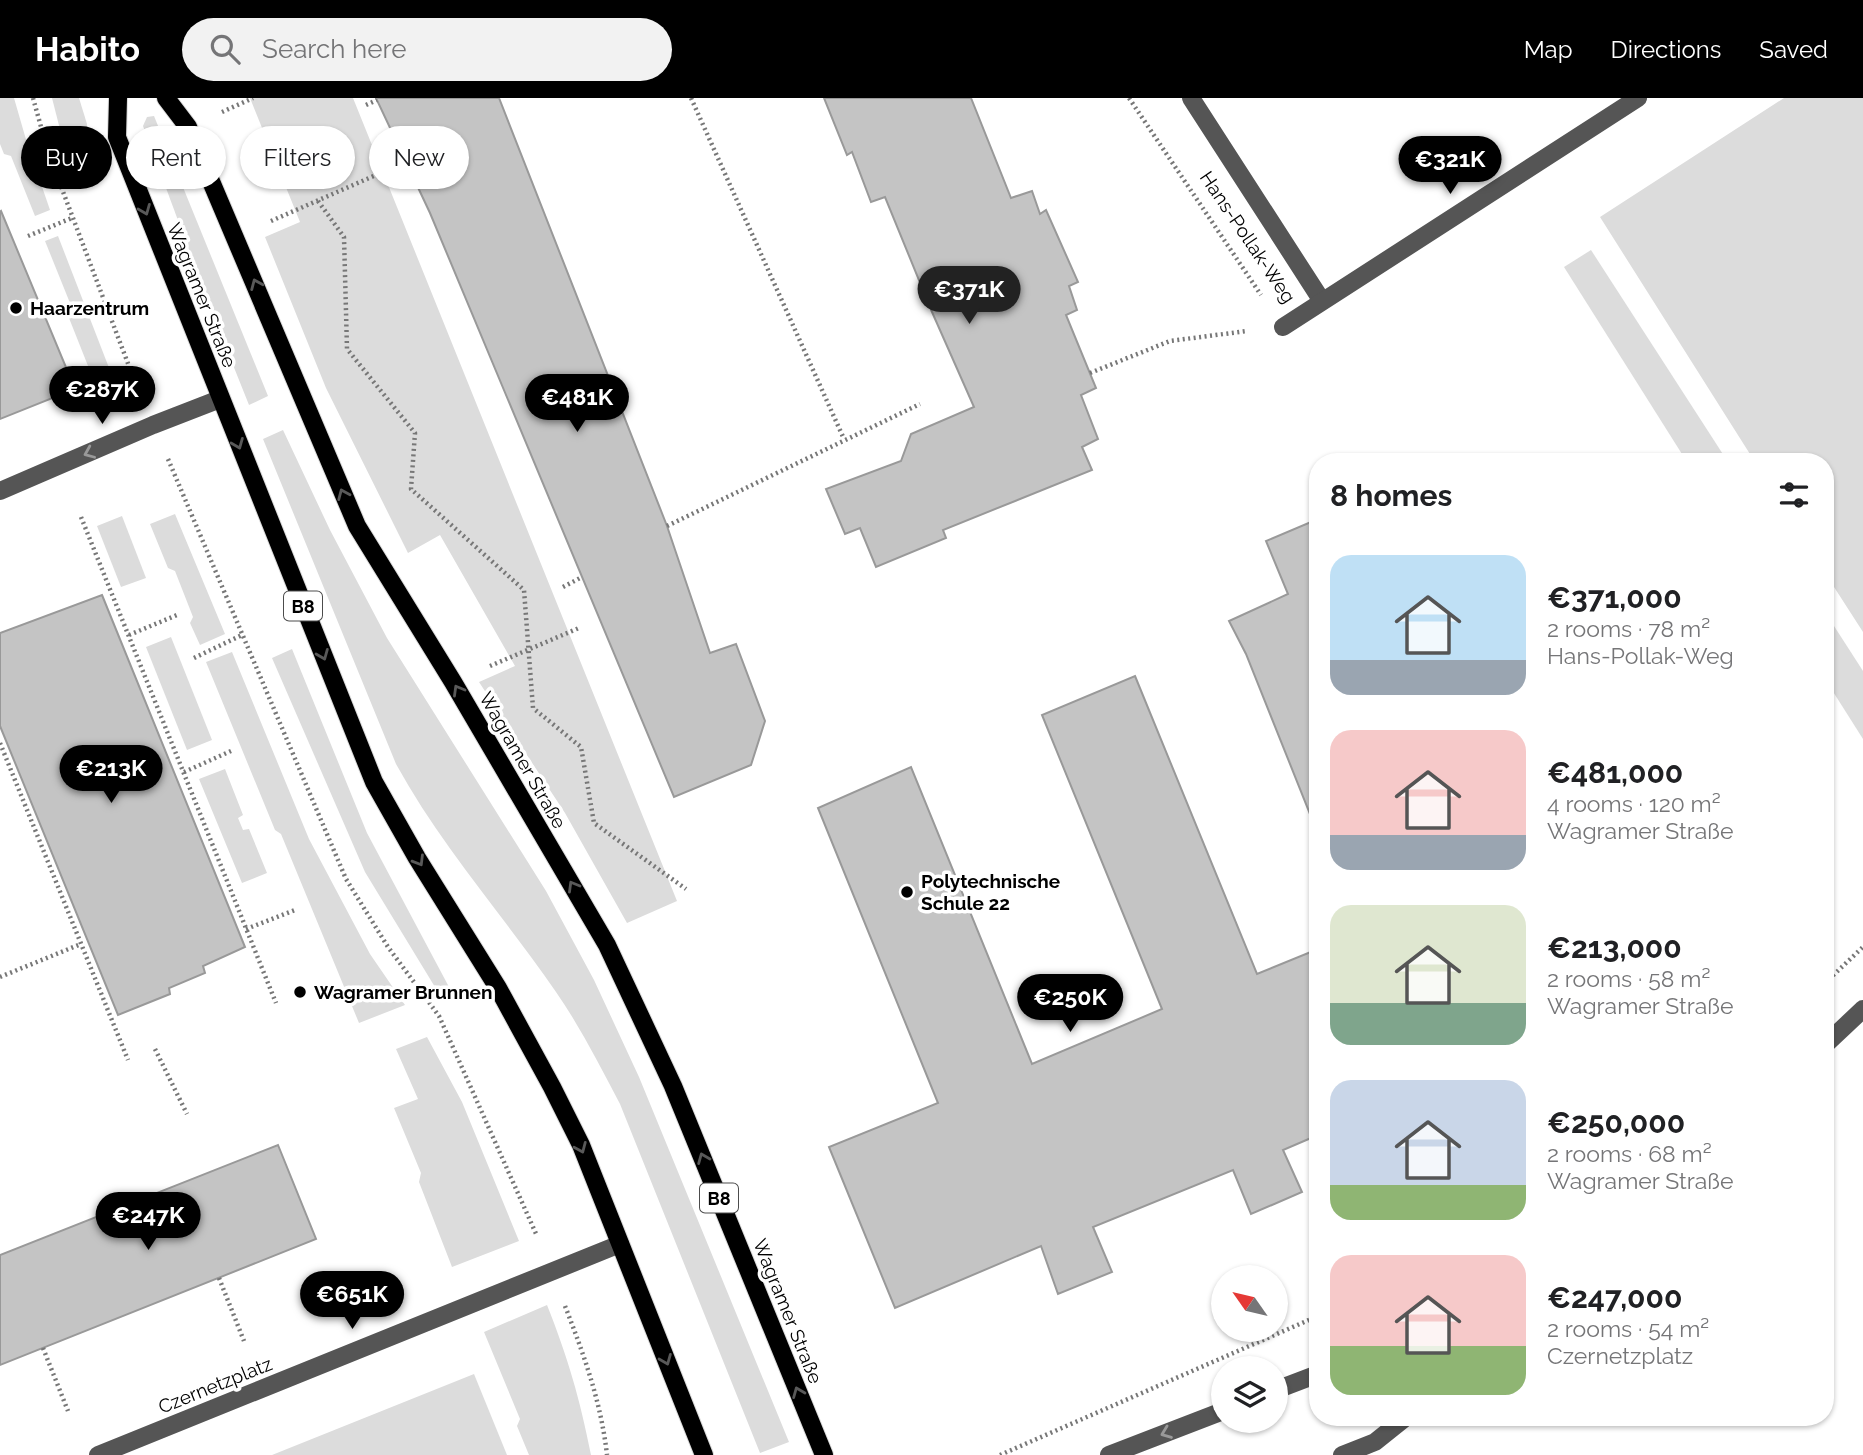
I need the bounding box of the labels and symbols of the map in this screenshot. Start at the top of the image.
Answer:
pin: €321K [1401,136,1499,196]
street label: Hans-Pollak-Weg [1196,167,1300,307]
one-way arrow [137,203,151,215]
street label: Wagramer Straße [163,219,241,371]
pin: €371K [920,266,1018,326]
one-way arrow [250,278,264,291]
place label: Haarzentrum [30,297,149,319]
marker: Haarzentrum [8,300,24,316]
pin: €287K [53,366,151,426]
pin: €481K [528,374,626,434]
one-way arrow [230,437,244,449]
one-way arrow [83,445,96,459]
one-way arrow [337,488,351,501]
road number: B8 [284,592,322,620]
one-way arrow [315,648,329,660]
one-way arrow [453,684,466,697]
street label: Wagramer Straße [475,688,571,832]
pin: €213K [62,746,160,805]
one-way arrow [411,853,424,866]
place label: Polytechnische Schule 22 [921,870,1060,914]
one-way arrow [568,881,581,894]
marker: Polytechnische Schule 22 [899,884,915,900]
pin: €250K [1021,974,1119,1034]
place label: Wagramer Brunnen [314,981,492,1003]
marker: Wagramer Brunnen [292,984,308,1000]
one-way arrow [573,1142,587,1154]
one-way arrow [697,1153,711,1165]
road number: B8 [700,1184,738,1212]
pin: €247K [99,1192,197,1252]
street label: Wagramer Straße [749,1235,827,1387]
north arrow [1211,1265,1288,1342]
pin: €651K [303,1272,401,1331]
street label: Czernetzplatz [155,1352,275,1418]
one-way arrow [658,1352,672,1365]
one-way arrow [792,1386,806,1398]
one-way arrow [1161,1424,1173,1438]

